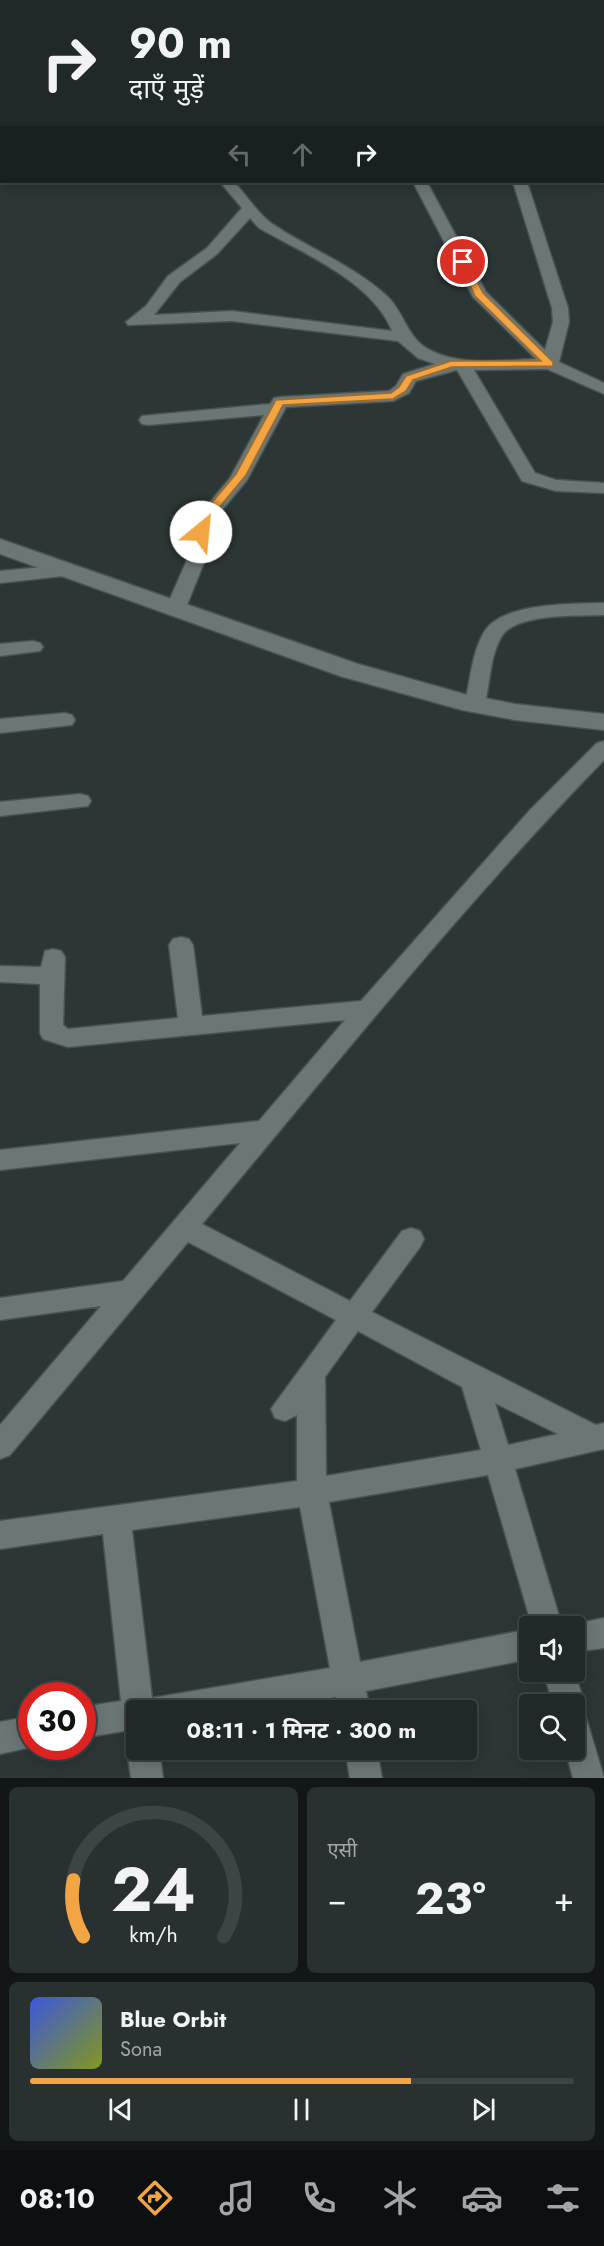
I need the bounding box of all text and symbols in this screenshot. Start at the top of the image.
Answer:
text: 90 m [129,13,232,74]
icon: right [30,24,108,102]
text: दाएँ मुड़ें [129,69,204,108]
icon: left [223,138,256,171]
icon: ahead [286,138,319,171]
icon: right [349,138,382,171]
pin [437,236,488,287]
icon: arrive [446,245,479,278]
position arrow [169,500,233,564]
map controls [519,1616,585,1760]
button: sound [519,1616,585,1682]
speed limit sign: 30 [18,1682,96,1760]
button: search [519,1694,585,1760]
text: 08:11 · 1 मिनट · 300 m [187,1714,416,1746]
text: एसी [328,1836,357,1865]
text: 24 [111,1844,195,1934]
text: 23° [415,1866,486,1931]
text: − [328,1876,347,1923]
text: + [554,1876,574,1923]
text: km/h [129,1919,177,1950]
text: Blue Orbit [120,2003,226,2035]
text: Sona [120,2035,162,2064]
icon: previous [104,2093,137,2126]
icon: pause [285,2093,318,2126]
icon: next [467,2093,500,2126]
icon: directions [134,2177,176,2219]
icon: music [216,2177,258,2219]
icon: phone [298,2177,340,2219]
icon: climate [379,2177,421,2219]
icon: car [461,2177,503,2219]
icon: filters [542,2177,584,2219]
text: 08:10 [20,2179,95,2218]

